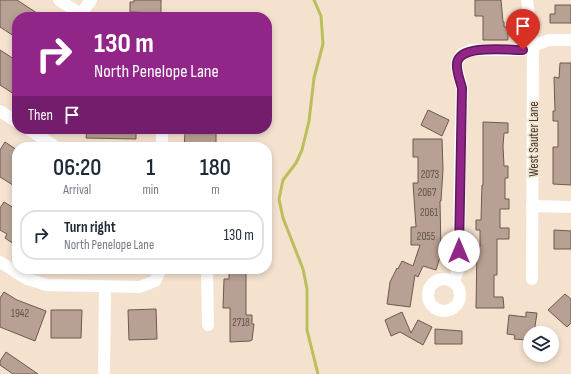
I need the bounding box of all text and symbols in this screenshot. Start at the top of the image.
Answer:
pin [506,9,540,50]
icon: arrive [512,15,534,37]
text: 130 m [94,27,154,60]
icon: right [28,28,80,80]
text: North Penelope Lane [94,61,219,82]
street label: West Sauter Lane [526,101,542,177]
icon: arrive [61,104,83,126]
text: Then [28,106,53,125]
text: 06:20 [53,153,101,182]
text: 1 [146,153,155,182]
text: 180 [200,153,231,182]
house number: 2073 [421,168,440,181]
text: Arrival [63,182,91,198]
text: min [143,182,159,198]
text: m [211,182,220,198]
house number: 2067 [418,186,437,199]
house number: 2061 [420,206,438,219]
text: Turn right [64,218,116,237]
icon: right [30,224,52,246]
text: 130 m [224,226,254,245]
house number: 2055 [417,230,435,243]
position arrow [438,230,480,272]
text: North Penelope Lane [64,237,154,253]
house number: 1942 [11,307,29,320]
house number: 2718 [232,316,250,329]
map controls [523,326,559,362]
button: layers [523,326,559,362]

